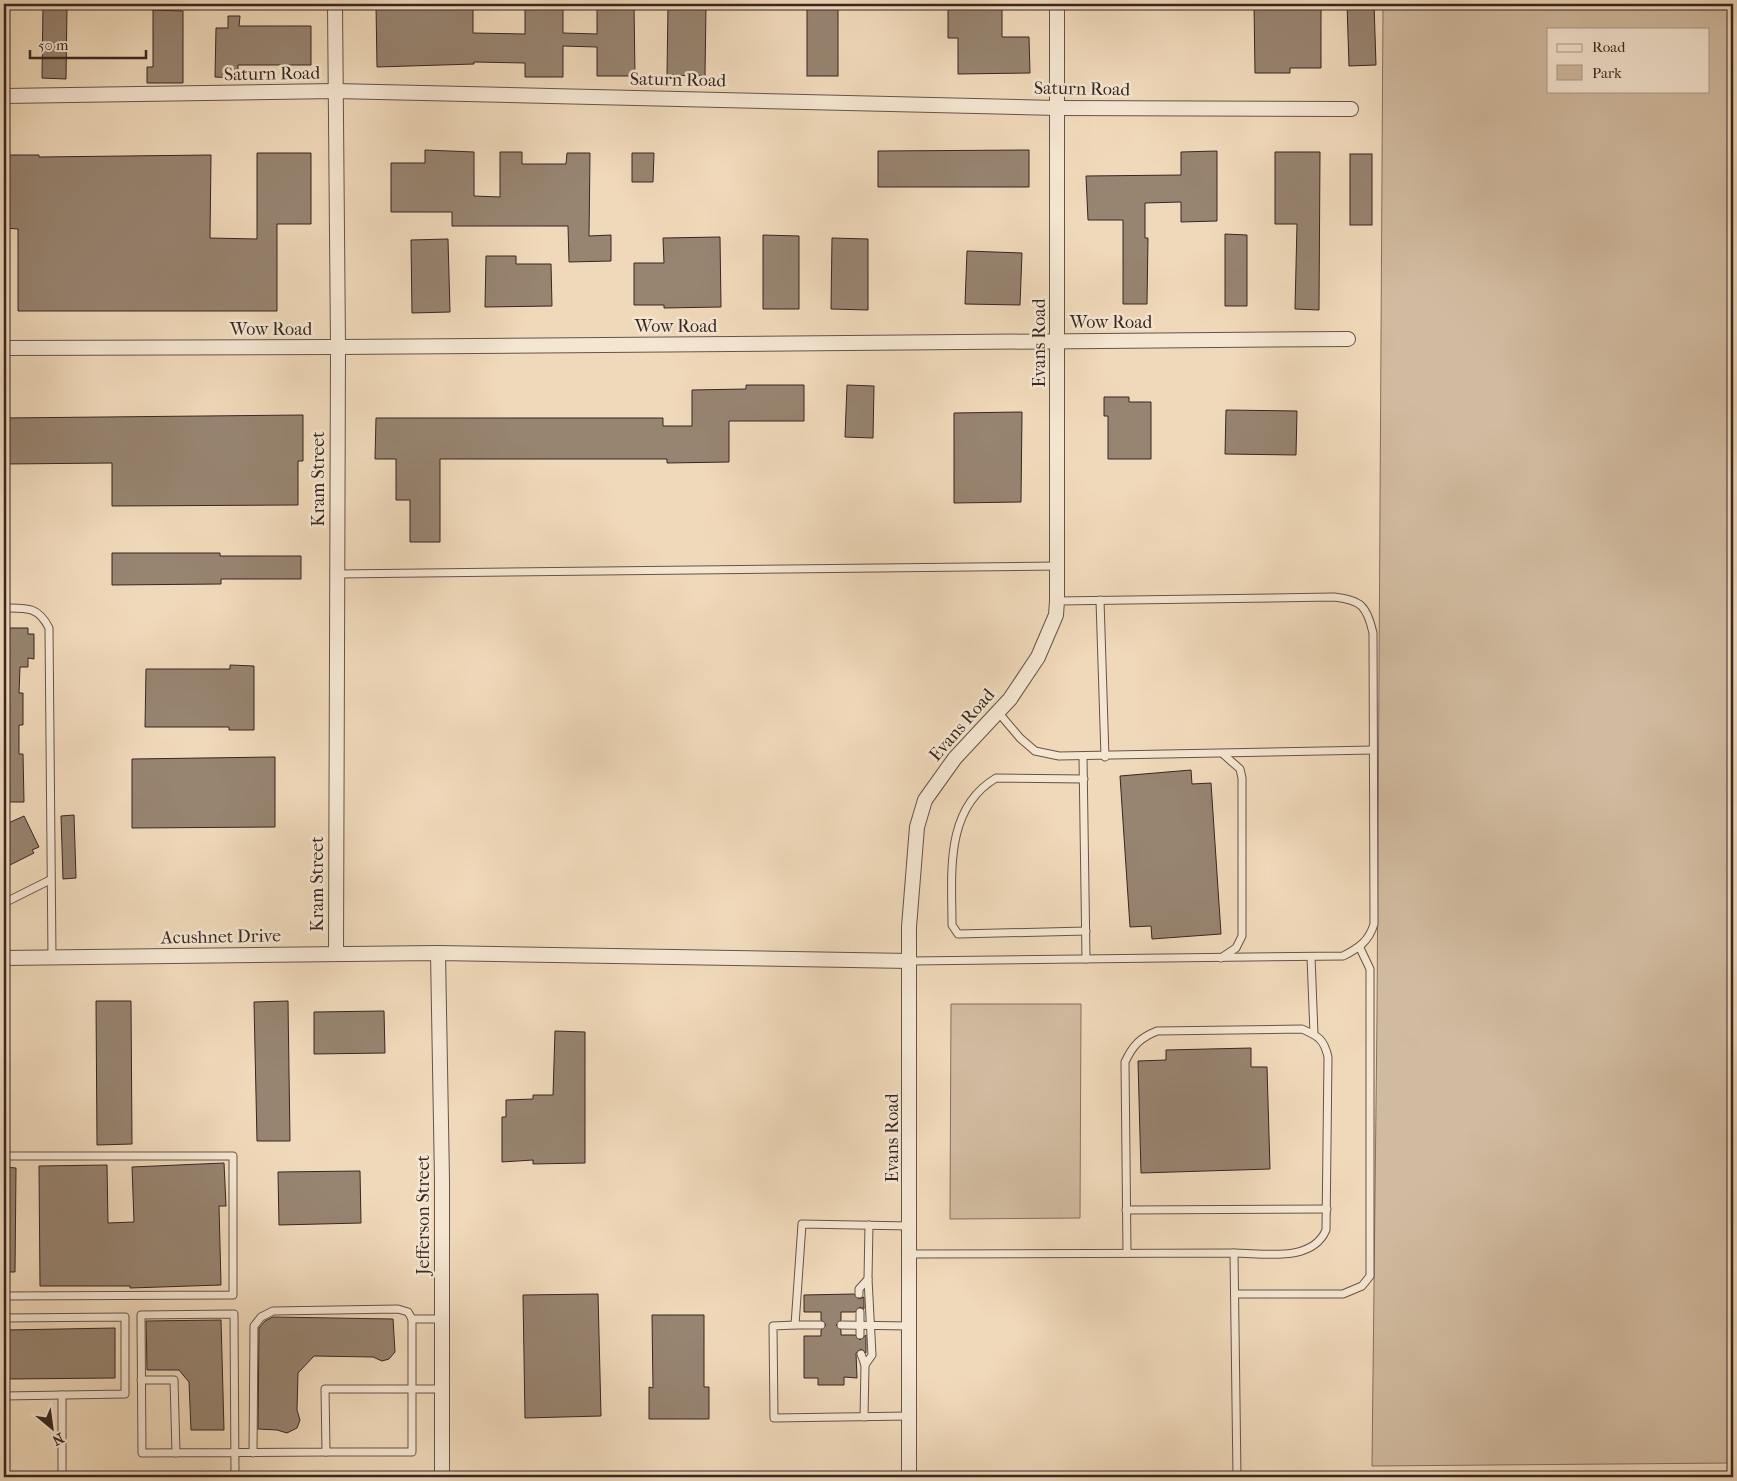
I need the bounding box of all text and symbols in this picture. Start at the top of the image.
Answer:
scale bar [30,28,146,60]
legend [1547,28,1710,92]
text: 50 m [38,36,69,54]
text: Road [1592,38,1626,56]
street label: Saturn Road [224,63,321,85]
text: Park [1592,64,1622,82]
street label: Saturn Road [630,69,727,91]
street label: Saturn Road [1034,78,1131,100]
street label: Evans Road [1029,298,1050,387]
street label: Wow Road [1069,312,1152,333]
street label: Wow Road [634,316,717,337]
street label: Wow Road [229,319,312,340]
street label: Kram Street [308,431,329,527]
street label: Evans Road [925,684,999,765]
street label: Kram Street [307,836,328,932]
street label: Acushnet Drive [160,925,281,949]
street label: Evans Road [882,1093,903,1182]
street label: Jefferson Street [413,1154,434,1277]
north arrow [28,1404,78,1454]
text: N [49,1429,67,1449]

